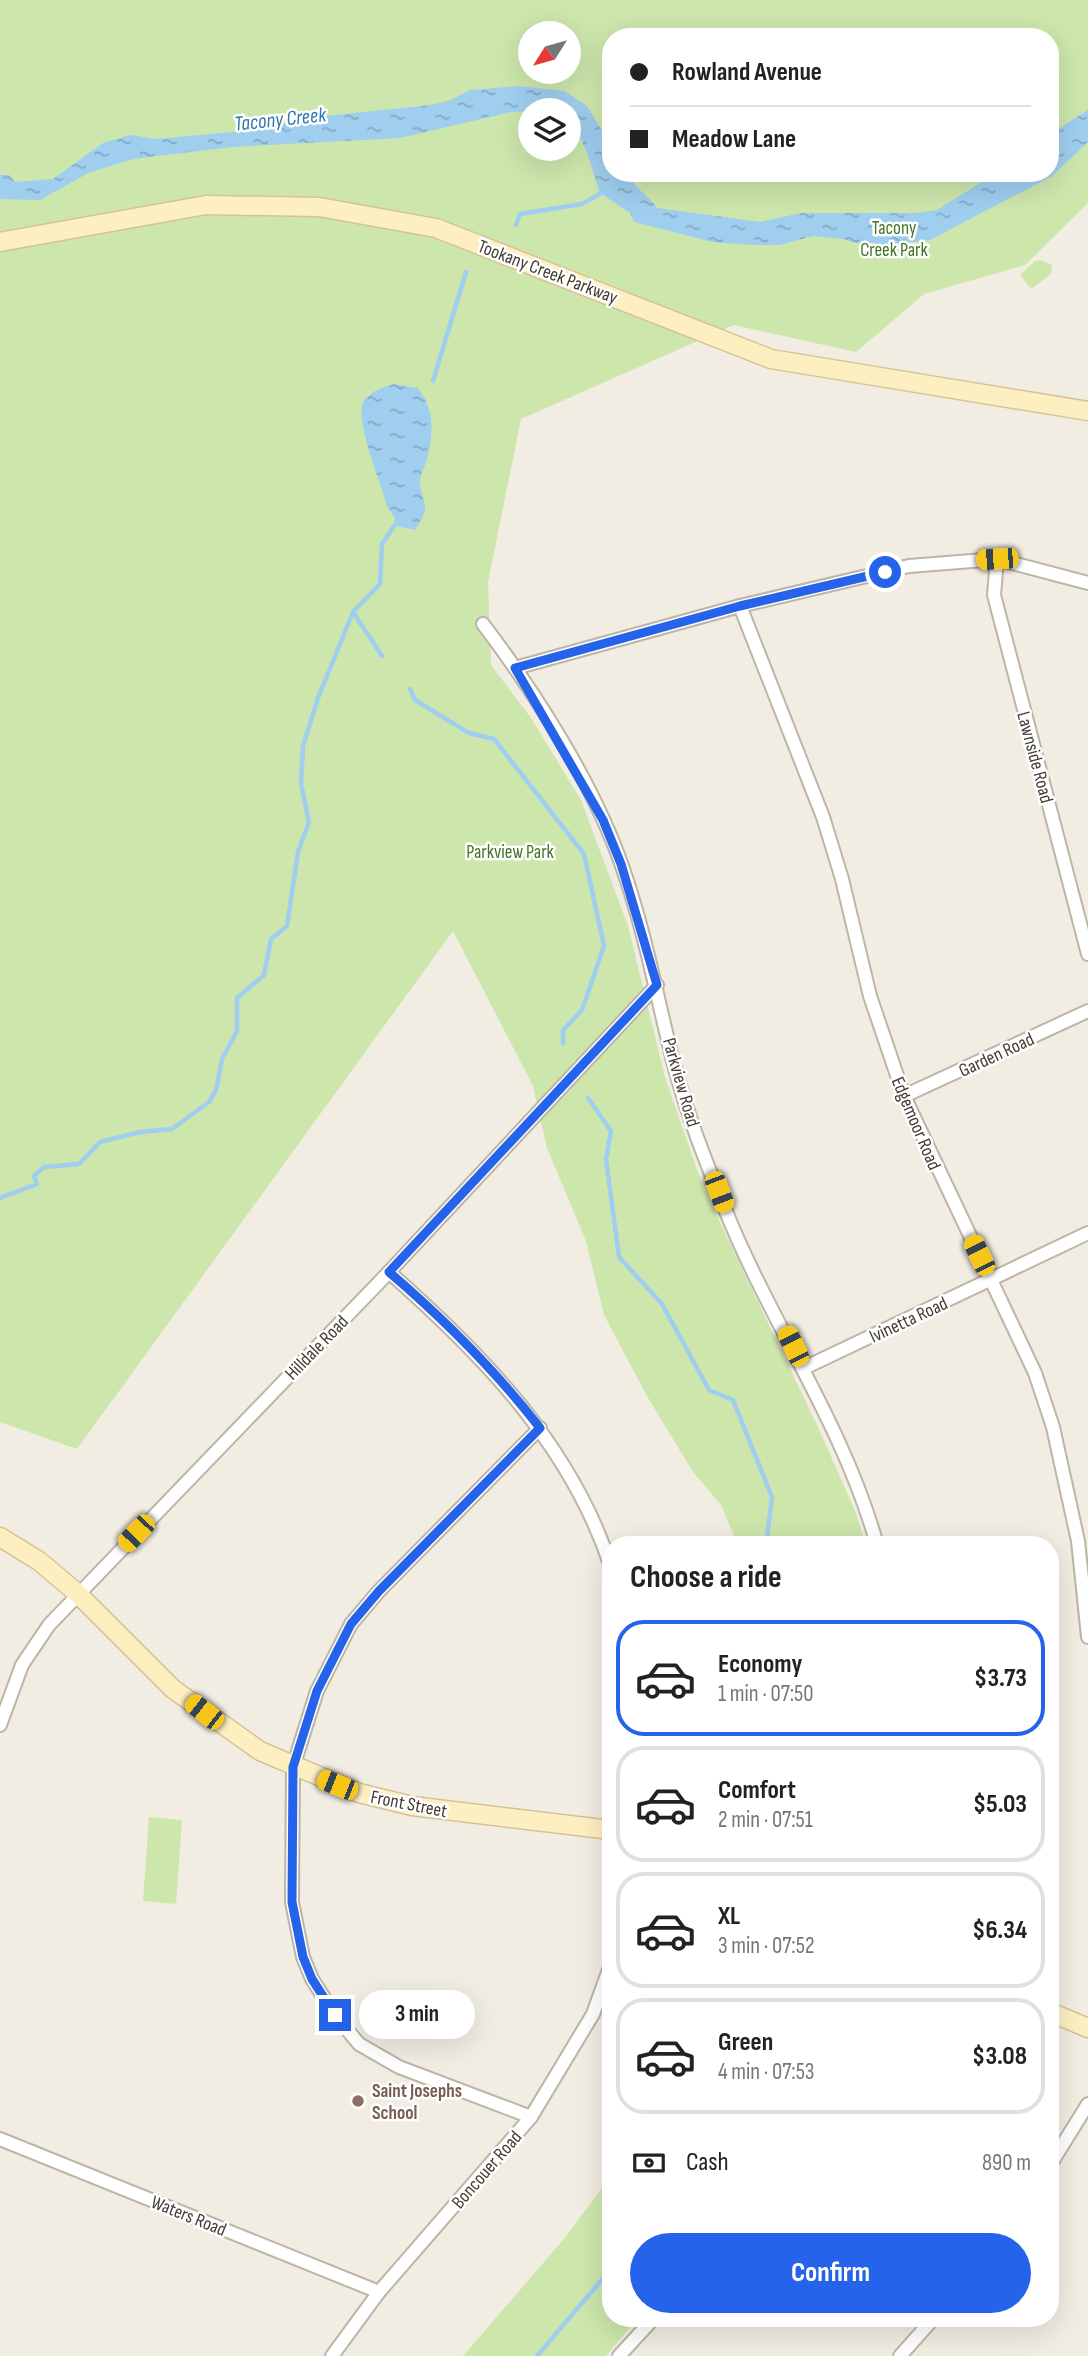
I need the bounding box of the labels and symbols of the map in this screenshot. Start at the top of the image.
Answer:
north arrow [518,21,581,84]
water label: Tacony Creek [233,102,328,137]
park label: Tacony Creek Park [860,217,929,262]
street label: Tookany Creek Parkway [474,235,621,310]
car [976,547,1019,571]
route start [869,556,901,588]
street label: Lawnside Road [1011,709,1058,806]
park label: Parkview Park [466,841,555,864]
street label: Garden Road [955,1028,1038,1083]
street label: Parkview Road [657,1035,704,1130]
street label: Edgemoor Road [886,1074,946,1174]
car [702,1169,737,1215]
car [961,1232,998,1278]
street label: Ivinetta Road [866,1292,952,1349]
street label: Hilldale Road [281,1311,354,1385]
car [775,1323,812,1369]
car [114,1511,159,1555]
car [181,1691,228,1733]
car [314,1767,361,1803]
street label: Front Street [369,1786,449,1823]
callout: 3 min [360,1990,475,2039]
route end [319,1999,351,2031]
place label: Saint Josephs School [372,2080,462,2125]
marker: Saint Josephs School [350,2093,366,2109]
street label: Boncouer Road [447,2126,527,2214]
street label: Waters Road [147,2191,229,2242]

